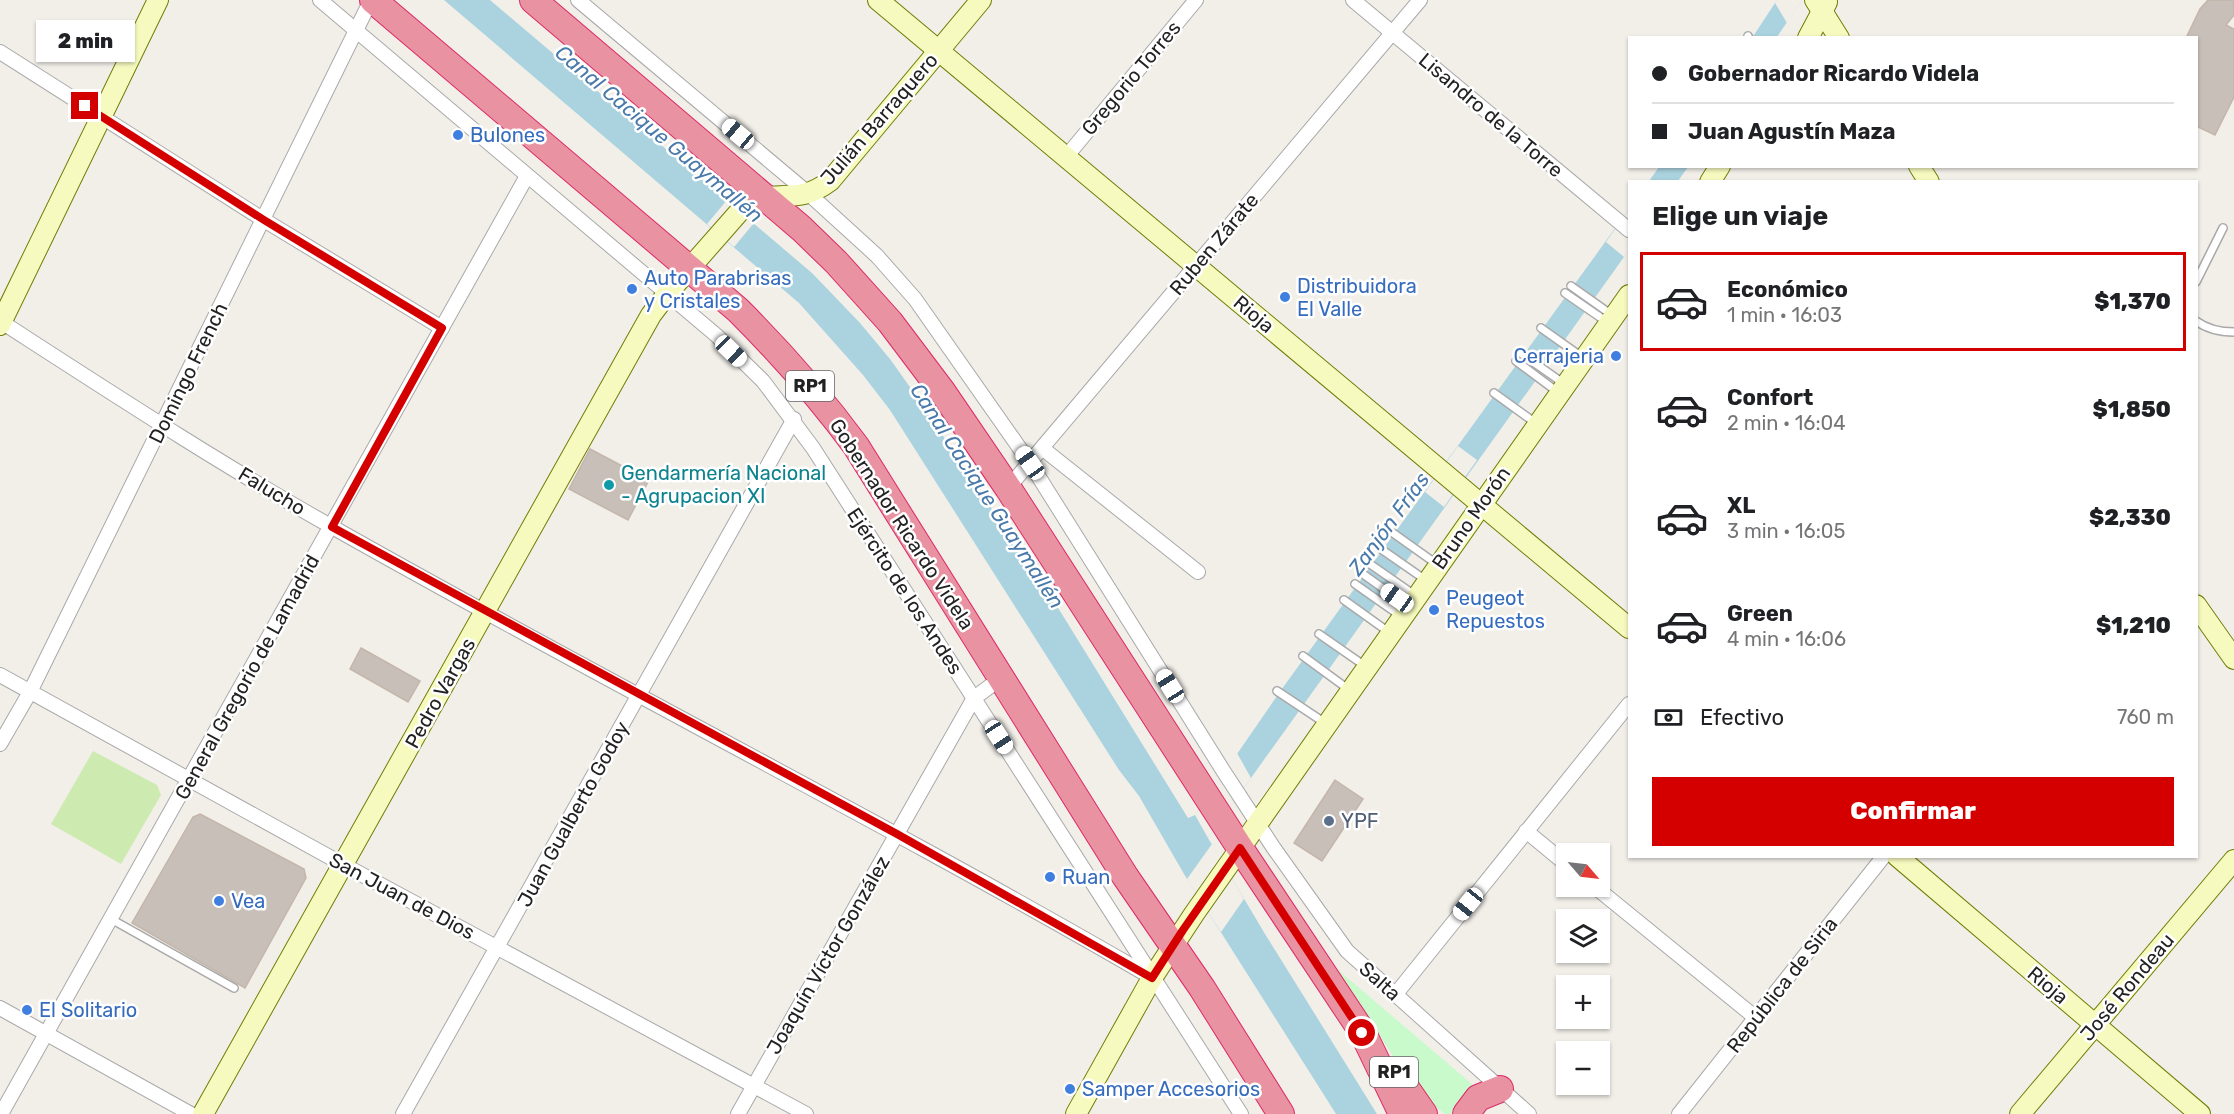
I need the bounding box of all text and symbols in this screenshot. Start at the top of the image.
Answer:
street label: Gregorio Torres [1076,16,1186,140]
callout: 2 min [36,19,134,61]
text: 2 min [58,29,113,53]
water label: Canal Cacique Guaymallén [550,39,768,228]
street label: Julián Barraquero [815,48,943,190]
street label: Lisandro de la Torre [1414,48,1568,182]
text: Gobernador Ricardo Videla [1688,60,1979,87]
route end [71,92,98,119]
car [718,116,758,152]
text: Juan Agustín Maza [1688,118,1896,145]
place label: Bulones [470,123,545,147]
marker: Bulones [451,128,465,142]
street label: Ruben Zárate [1164,188,1264,300]
text: Elige un viaje [1652,200,1828,232]
place label: Auto Parabrisas y Cristales [644,266,791,313]
place label: Distribuidora El Valle [1297,274,1417,321]
icon: car [1655,275,1709,329]
text: Económico [1727,276,1848,303]
marker: Auto Parabrisas y Cristales [625,282,639,296]
text: $1,370 [2094,288,2171,315]
street label: Rioja [1229,290,1279,338]
marker: Distribuidora El Valle [1278,290,1292,304]
street label: Domingo French [144,299,232,447]
text: 1 min · 16:03 [1727,303,1842,327]
car [712,332,750,370]
place label: Cerrajeria [1513,344,1604,368]
marker: Cerrajeria [1609,349,1623,363]
road number: RP1 [786,371,834,401]
water label: Canal Cacique Guaymallén [905,378,1070,613]
icon: car [1655,383,1709,437]
text: Confort [1727,384,1813,411]
text: $1,850 [2093,396,2171,423]
text: 2 min · 16:04 [1727,411,1846,435]
street label: Gobernador Ricardo Videla [825,414,979,634]
car [1012,443,1048,483]
place label: Gendarmería Nacional - Agrupacion XI [621,461,826,508]
street label: Falucho [234,462,310,520]
street label: Bruno Morón [1427,462,1515,574]
water label: Zanjón Frías [1342,467,1434,581]
marker: Gendarmería Nacional - Agrupacion XI [602,478,616,492]
icon: car [1655,491,1709,545]
text: XL [1727,492,1755,519]
street label: Ejército de los Andes [842,503,968,679]
text: $2,330 [2089,504,2171,531]
text: 3 min · 16:05 [1727,519,1845,543]
street label: General Gregorio de Lamadrid [170,550,324,804]
car [1377,580,1417,616]
place label: Peugeot Repuestos [1446,586,1545,633]
icon: car [1655,599,1709,653]
text: Green [1727,600,1793,627]
marker: Peugeot Repuestos [1427,603,1441,617]
text: $1,210 [2096,612,2171,639]
text: 4 min · 16:06 [1727,627,1846,651]
street label: Pedro Vargas [400,634,480,752]
car [1153,666,1187,706]
icon: cash [1652,701,1685,734]
text: Efectivo [1700,704,1784,731]
text: 760 m [2117,705,2174,729]
street label: Juan Gualberto Godoy [512,717,634,911]
car [982,717,1016,757]
button: Confirmar [1652,777,2174,846]
place label: YPF [1341,809,1378,833]
marker: YPF [1322,814,1336,828]
north arrow [1556,843,1610,897]
map controls [1556,843,1610,1095]
street label: San Juan de Dios [325,847,479,945]
street label: Joaquín Víctor González [761,851,895,1059]
place label: Ruan [1062,865,1110,889]
marker: Ruan [1043,870,1057,884]
car [1450,884,1486,924]
place label: Vea [231,889,265,913]
marker: Vea [212,894,226,908]
button: layers [1556,909,1610,963]
street label: República de Siria [1722,912,1842,1058]
street label: José Rondeau [2075,928,2179,1046]
street label: Salta [1354,956,1406,1006]
street label: Rioja [2023,961,2073,1009]
button: + [1556,975,1610,1029]
place label: El Solitario [39,998,137,1022]
marker: El Solitario [20,1003,34,1017]
route start [1348,1019,1375,1046]
button: − [1556,1041,1610,1095]
road number: RP1 [1370,1057,1418,1087]
place label: Samper Accesorios [1082,1077,1260,1101]
marker: Samper Accesorios [1063,1082,1077,1096]

